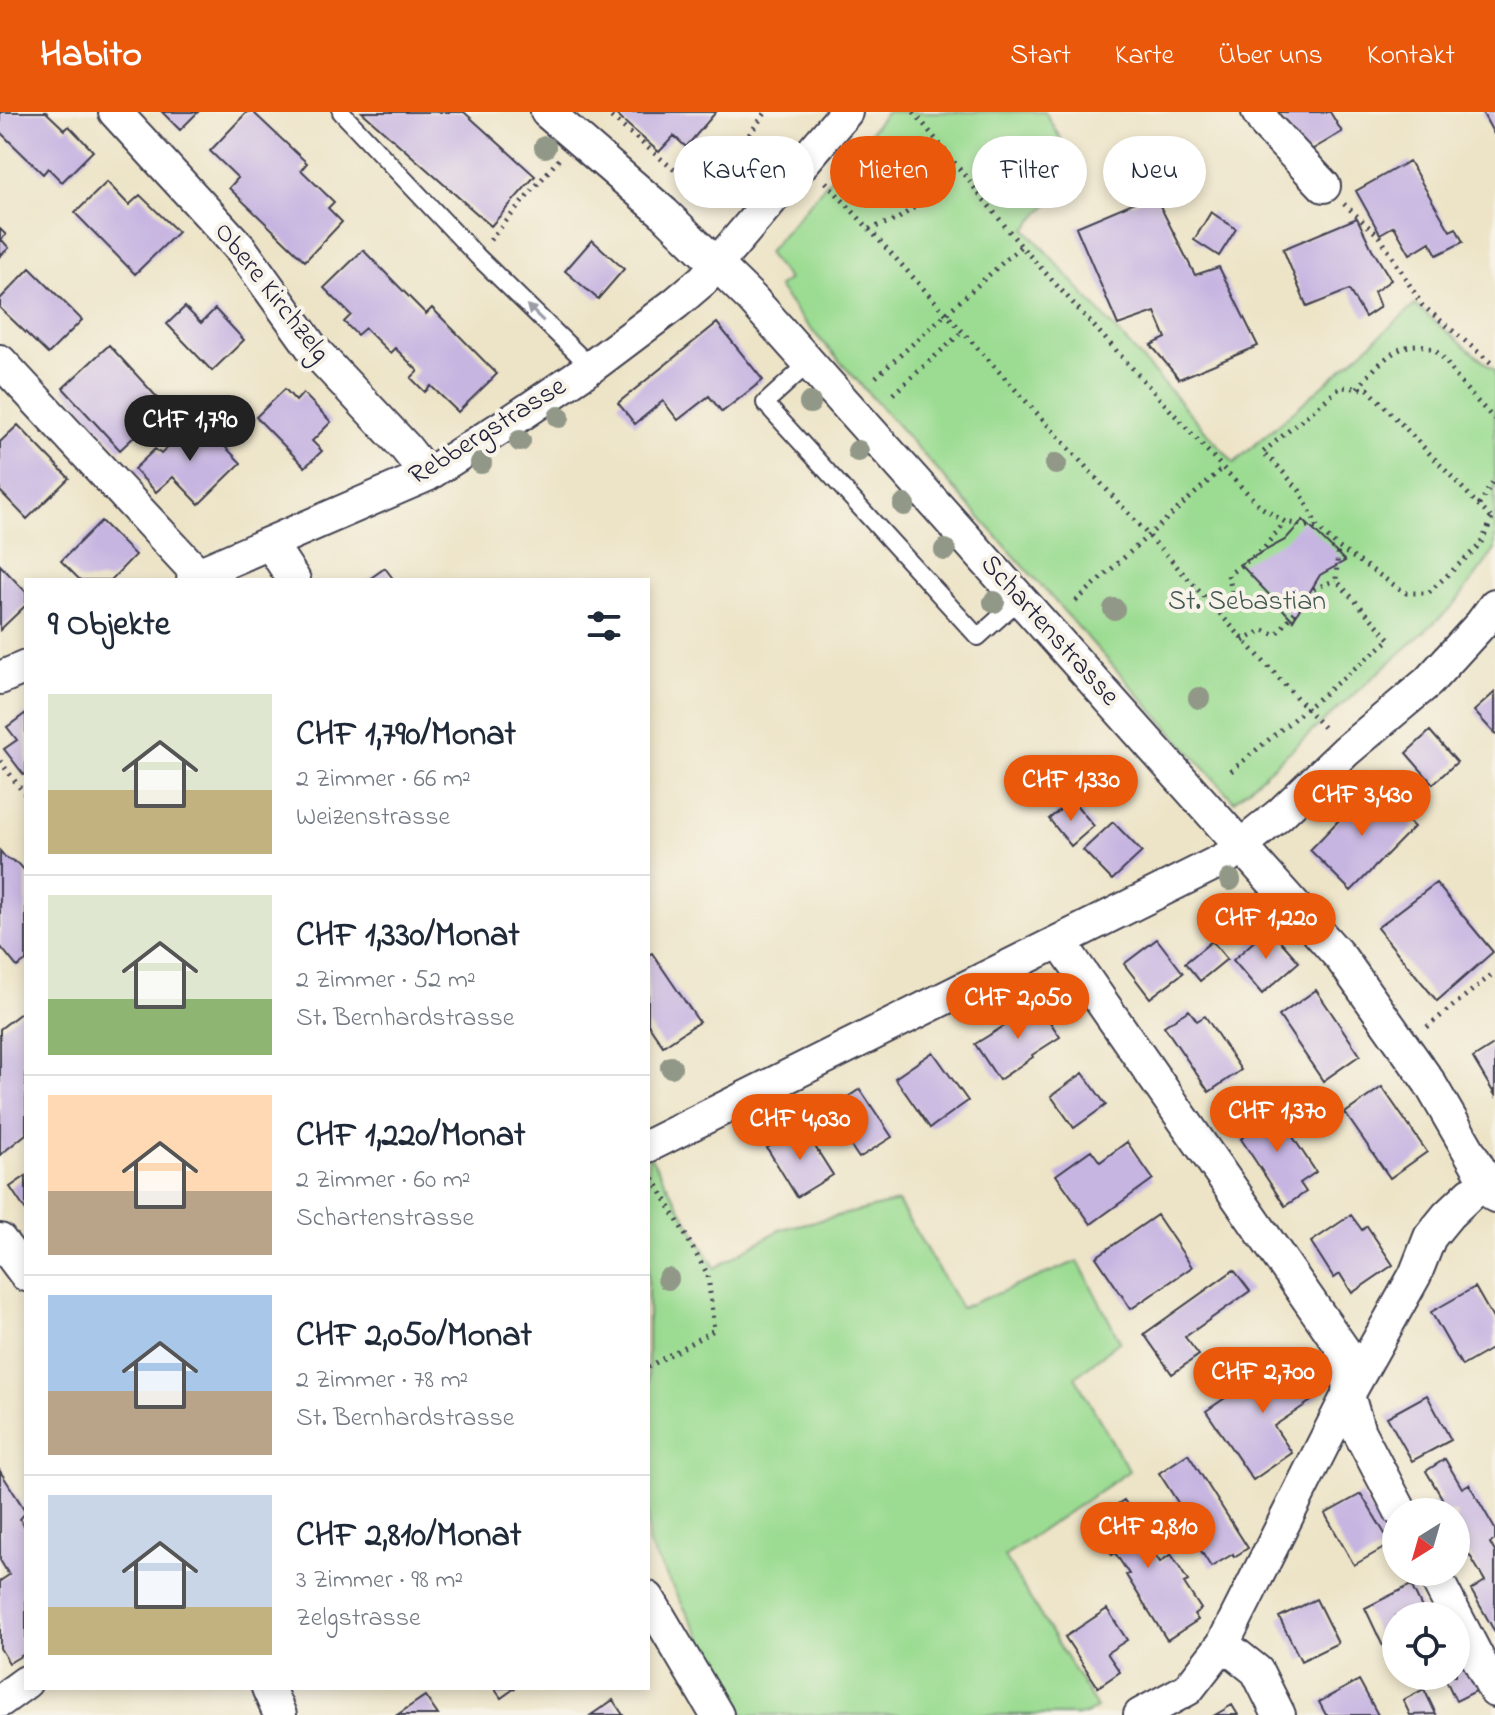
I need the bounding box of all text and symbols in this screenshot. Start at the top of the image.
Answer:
text: Habito [40,28,142,84]
text: Start [1010,36,1071,77]
text: Karte [1115,36,1174,77]
text: Über uns [1218,36,1323,77]
text: Kontakt [1367,36,1455,77]
chip: Kaufen [674,136,814,208]
chip: Mieten [830,136,956,208]
chip: Filter [972,136,1087,208]
chip: Neu [1103,136,1206,208]
street label: Obere Kirchzelg [203,214,339,372]
one-way arrow [526,304,545,323]
street label: Rebbergstrasse [401,367,575,497]
pin: CHF 1,790 [98,395,282,463]
text: CHF 1,790 [142,402,238,440]
street label: Schartenstrasse [970,546,1129,716]
park label: St. Sebastian [1168,582,1326,623]
text: 9 Objekte [48,601,170,651]
icon: filters [582,604,626,648]
text: CHF 1,790/Monat [296,711,516,761]
icon: home [112,726,208,822]
pin: CHF 1,330 [979,755,1163,823]
text: 2 Zimmer · 66 m² [296,761,471,799]
text: CHF 1,330 [1022,762,1120,800]
pin: CHF 3,430 [1270,770,1454,838]
text: CHF 3,430 [1312,777,1412,815]
text: Weizenstrasse [296,799,450,837]
pin: CHF 1,220 [1174,893,1358,961]
text: CHF 1,220 [1215,900,1317,938]
text: CHF 1,330/Monat [296,912,520,962]
icon: home [112,927,208,1023]
text: 2 Zimmer · 52 m² [296,962,476,1000]
pin: CHF 2,050 [926,973,1110,1041]
text: CHF 2,050 [964,980,1072,1018]
text: St. Bernhardstrasse [296,1000,515,1038]
pin: CHF 1,370 [1185,1086,1369,1154]
text: CHF 1,370 [1228,1093,1326,1131]
pin: CHF 4,030 [708,1094,892,1162]
text: CHF 4,030 [749,1101,851,1139]
text: CHF 1,220/Monat [296,1112,526,1162]
icon: home [112,1127,208,1223]
text: 2 Zimmer · 60 m² [296,1162,471,1200]
text: Schartenstrasse [296,1200,474,1238]
text: CHF 2,050/Monat [296,1312,532,1362]
icon: home [112,1327,208,1423]
pin: CHF 2,700 [1171,1347,1355,1415]
text: CHF 2,700 [1211,1354,1315,1392]
text: 2 Zimmer · 78 m² [296,1362,468,1400]
text: St. Bernhardstrasse [296,1400,515,1438]
north arrow [1382,1498,1470,1586]
map controls [1382,1498,1470,1690]
pin: CHF 2,810 [1056,1502,1240,1570]
text: CHF 2,810 [1098,1509,1198,1547]
text: CHF 2,810/Monat [296,1512,521,1562]
icon: home [112,1527,208,1623]
text: 3 Zimmer · 98 m² [296,1562,463,1600]
text: Zelgstrasse [296,1600,421,1638]
button: locate [1382,1602,1470,1690]

